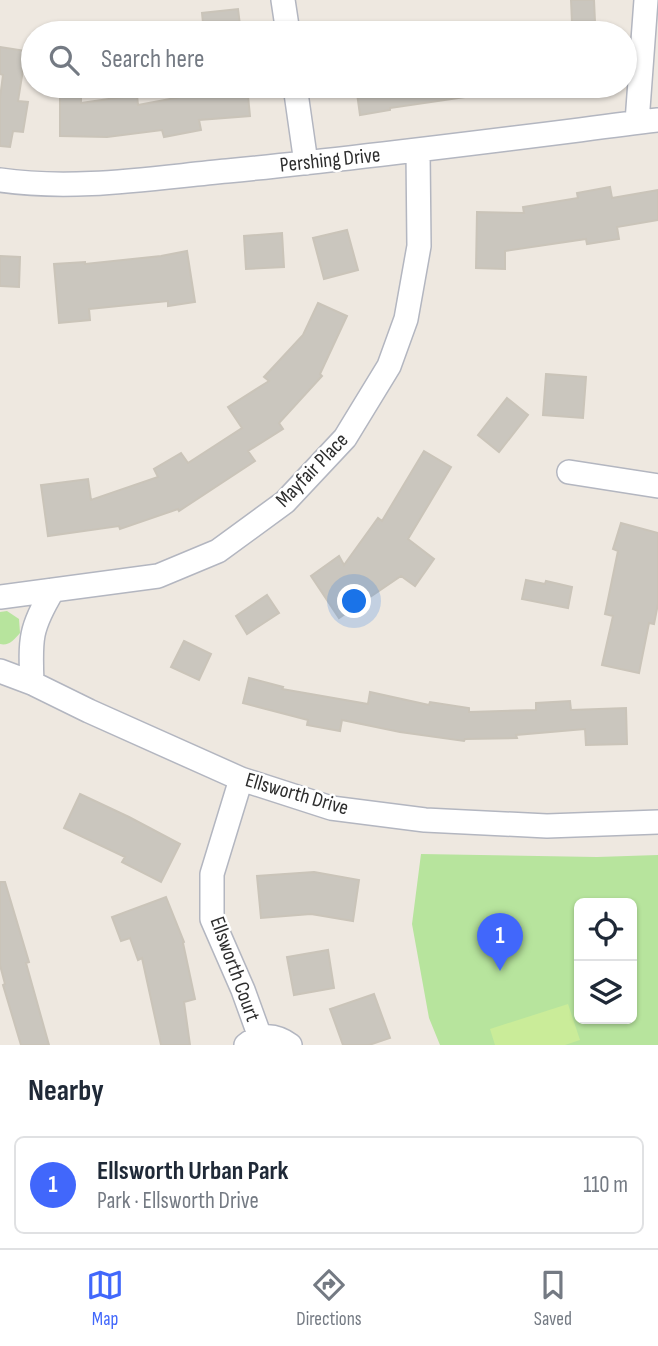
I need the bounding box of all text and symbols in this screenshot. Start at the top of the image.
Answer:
search box [21,21,637,98]
icon: search [45,41,83,79]
text: Search here [101,44,204,75]
street label: Pershing Drive [279,142,381,178]
street label: Mayfair Place [271,428,353,512]
your location [337,584,371,618]
street label: Ellsworth Drive [243,767,351,821]
map controls [574,898,637,1024]
button: locate [574,898,637,961]
street label: Ellsworth Court [205,913,265,1025]
pin: 1 [477,913,523,971]
button: layers [574,961,637,1024]
text: Nearby [28,1073,104,1109]
text: Ellsworth Urban Park [97,1156,289,1187]
text: 1 [48,1171,58,1199]
text: 110 m [583,1171,628,1199]
text: Park · Ellsworth Drive [97,1187,259,1215]
tab: Map [86,1266,124,1331]
tab: Directions [296,1266,362,1331]
tab: Saved [534,1266,572,1331]

